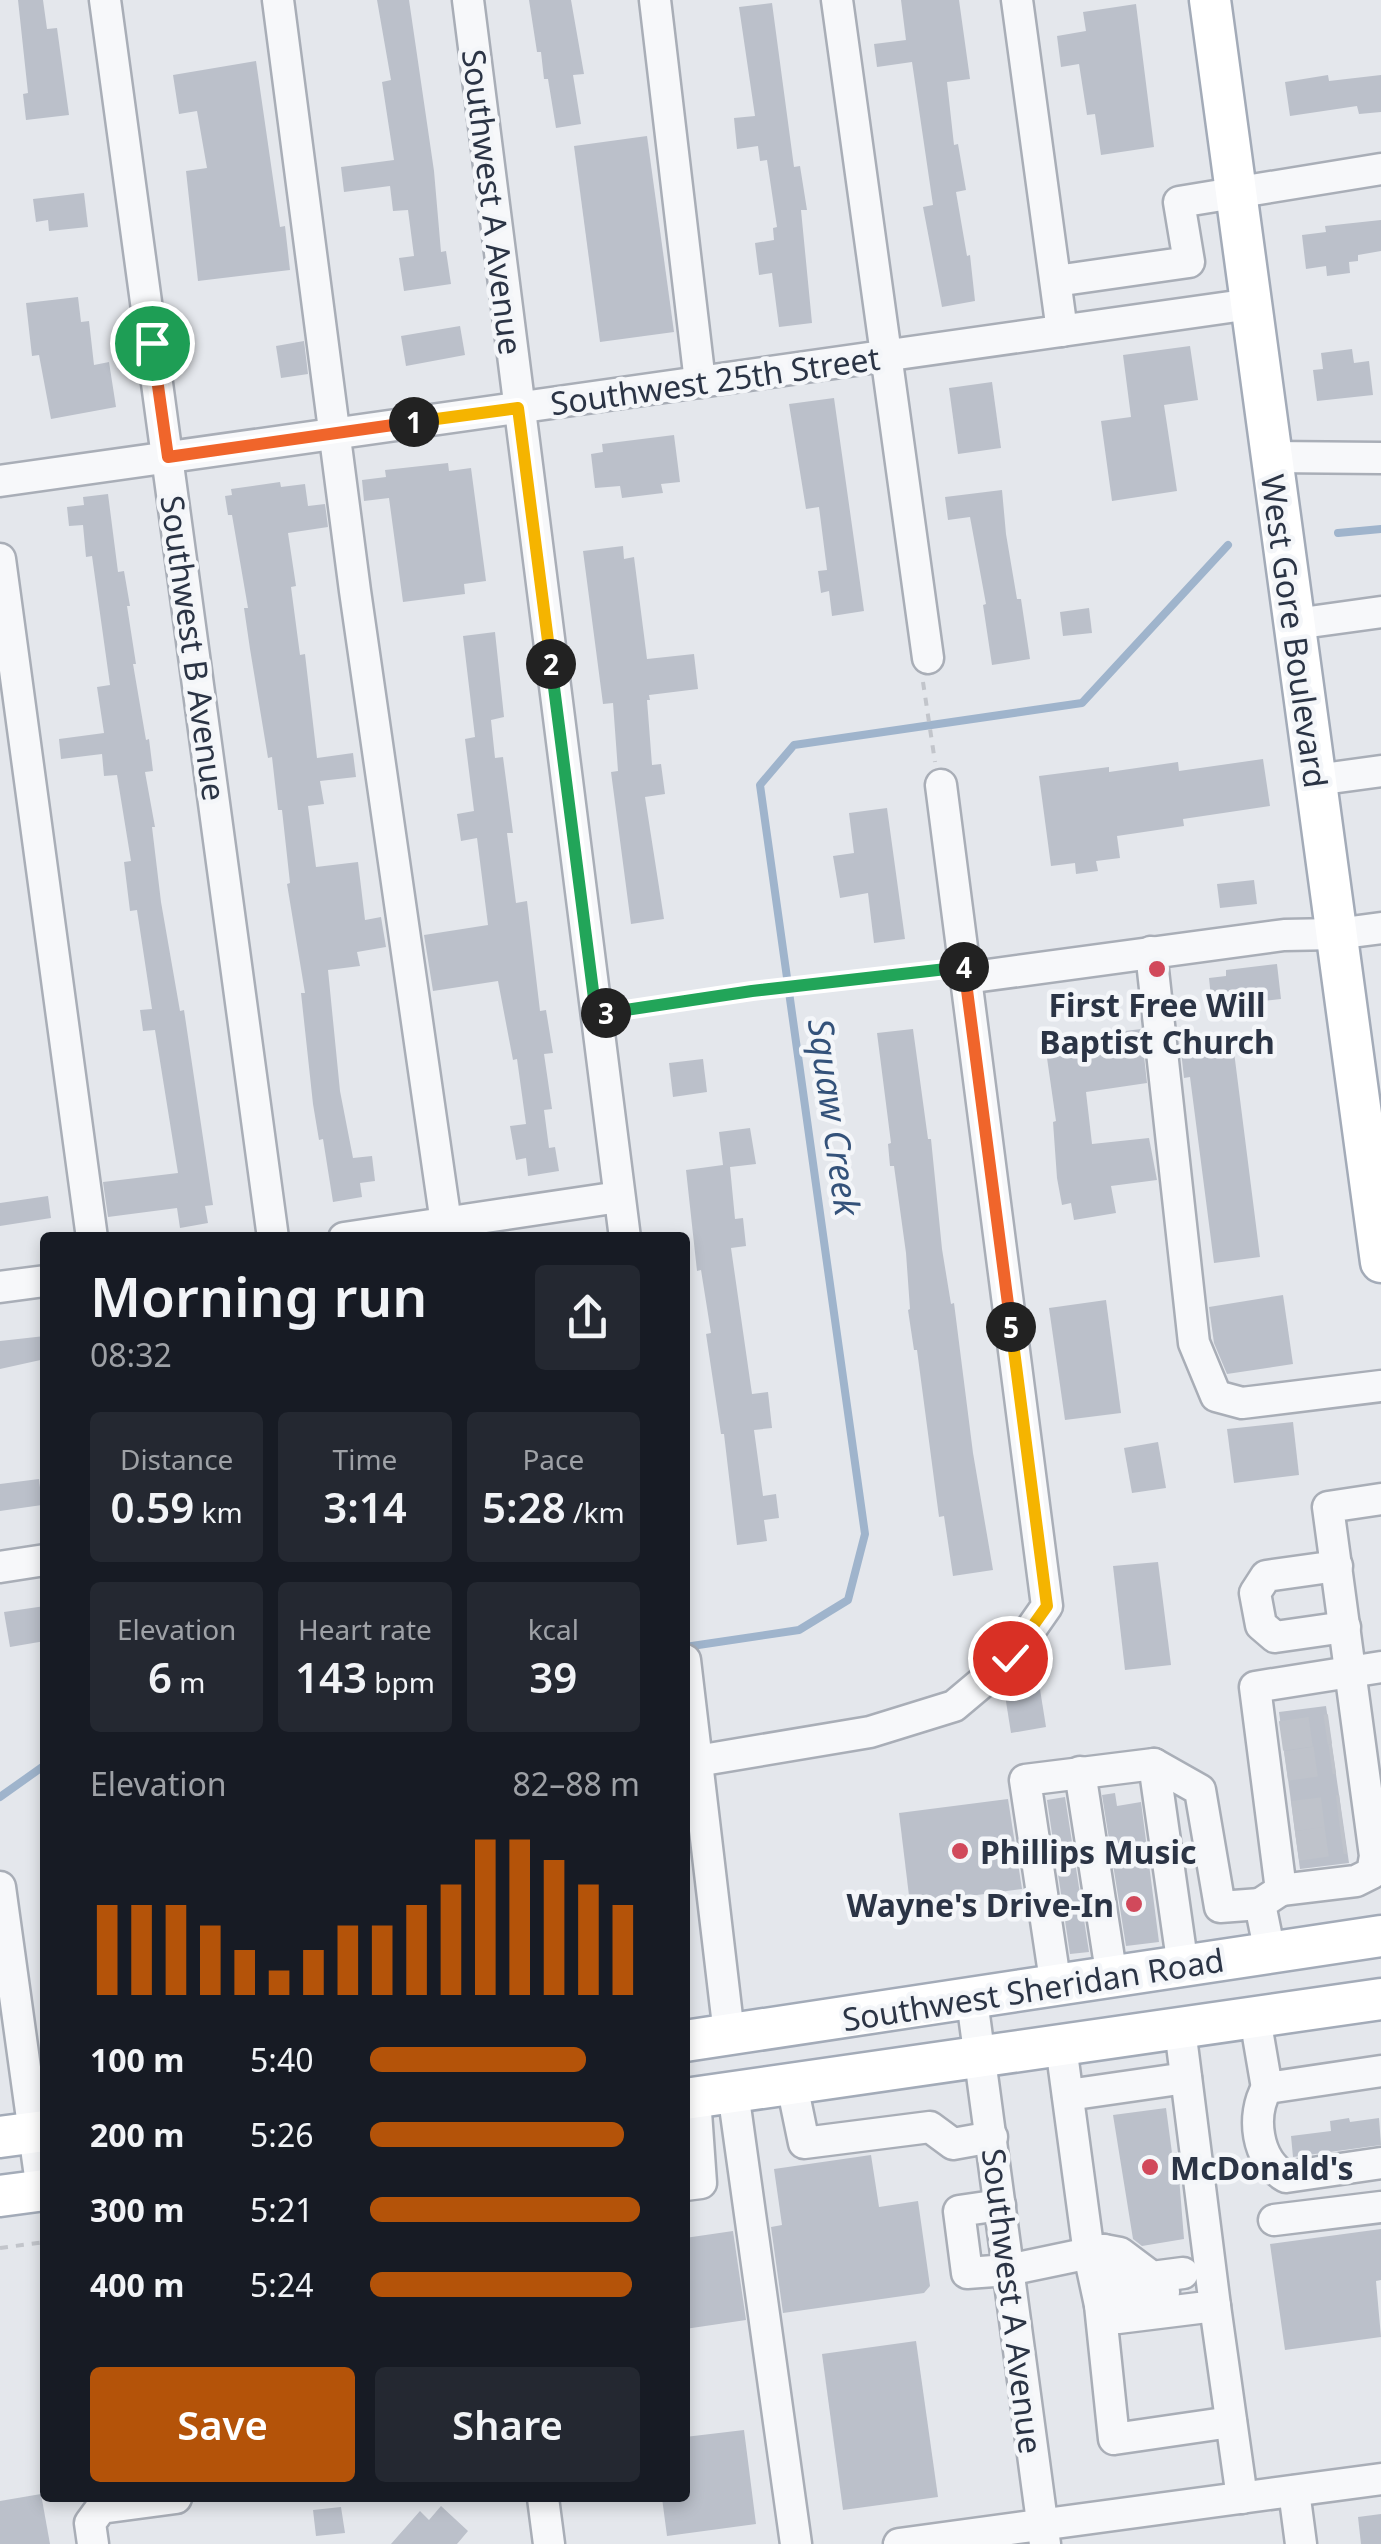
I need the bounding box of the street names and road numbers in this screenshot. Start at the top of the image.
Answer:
street label: Southwest A Avenue [453,47,533,357]
street label: Southwest 25th Street [548,336,882,424]
street label: West Gore Boulevard [1252,472,1338,790]
street label: Southwest B Avenue [151,493,237,803]
street label: Southwest Sheridan Road [839,1938,1227,2040]
street label: Southwest A Avenue [973,2146,1053,2456]

